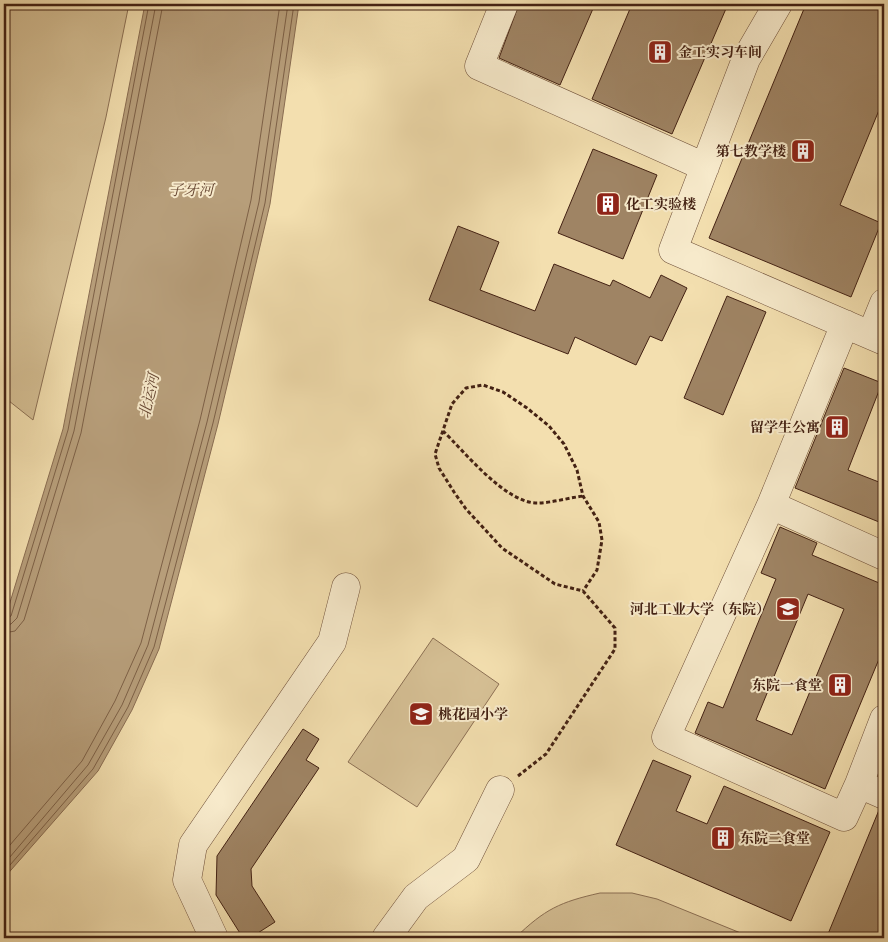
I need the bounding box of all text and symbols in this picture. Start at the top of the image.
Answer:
building icon: 金工实习车间 [647,39,673,65]
place label: 金工实习车间 [678,43,762,62]
building icon: 第七教学楼 [790,138,816,164]
place label: 第七教学楼 [716,142,786,161]
water label: 子牙河 [168,180,216,200]
building icon: 化工实验楼 [595,191,621,217]
place label: 化工实验楼 [626,195,696,214]
water label: 北运河 [134,369,164,420]
building icon: 留学生公寓 [824,414,850,440]
place label: 留学生公寓 [750,418,820,437]
school or university icon: 河北工业大学（东院） [775,596,801,622]
place label: 河北工业大学（东院） [630,600,770,619]
building icon: 东院一食堂 [827,672,853,698]
place label: 东院一食堂 [752,676,822,695]
school or university icon: 桃花园小学 [408,701,434,727]
place label: 桃花园小学 [438,705,508,724]
building icon: 东院二食堂 [710,825,736,851]
place label: 东院二食堂 [740,829,810,848]

